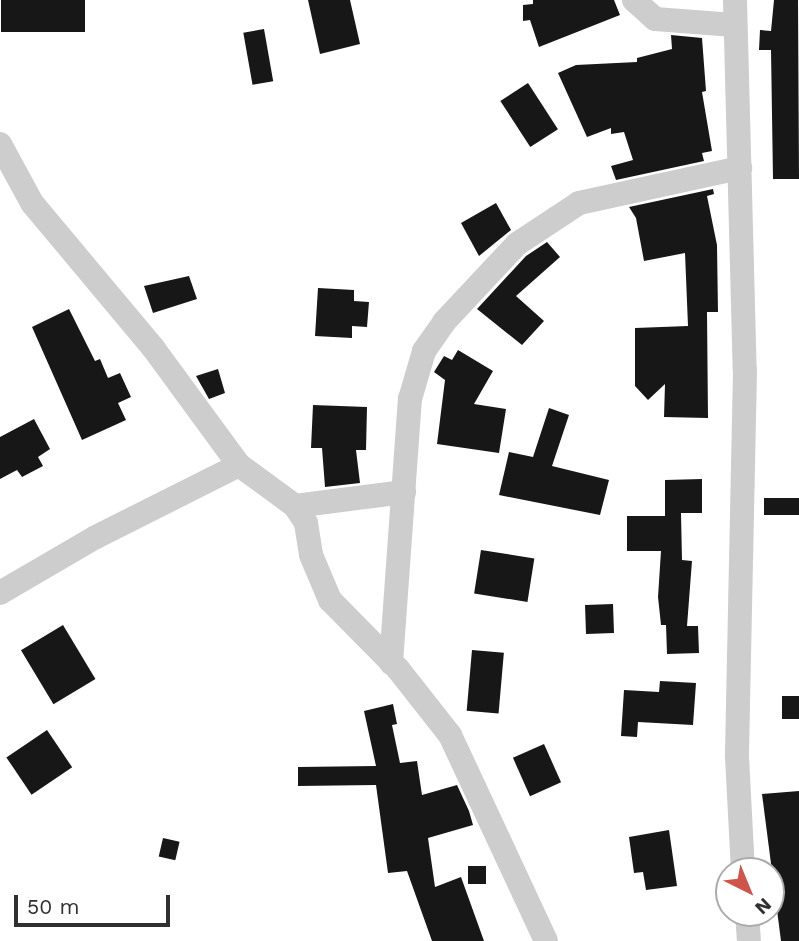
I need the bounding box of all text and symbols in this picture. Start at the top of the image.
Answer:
north arrow [715,857,785,927]
scale bar [18,881,173,925]
text: N [750,893,776,919]
text: 50 m [27,894,79,919]

